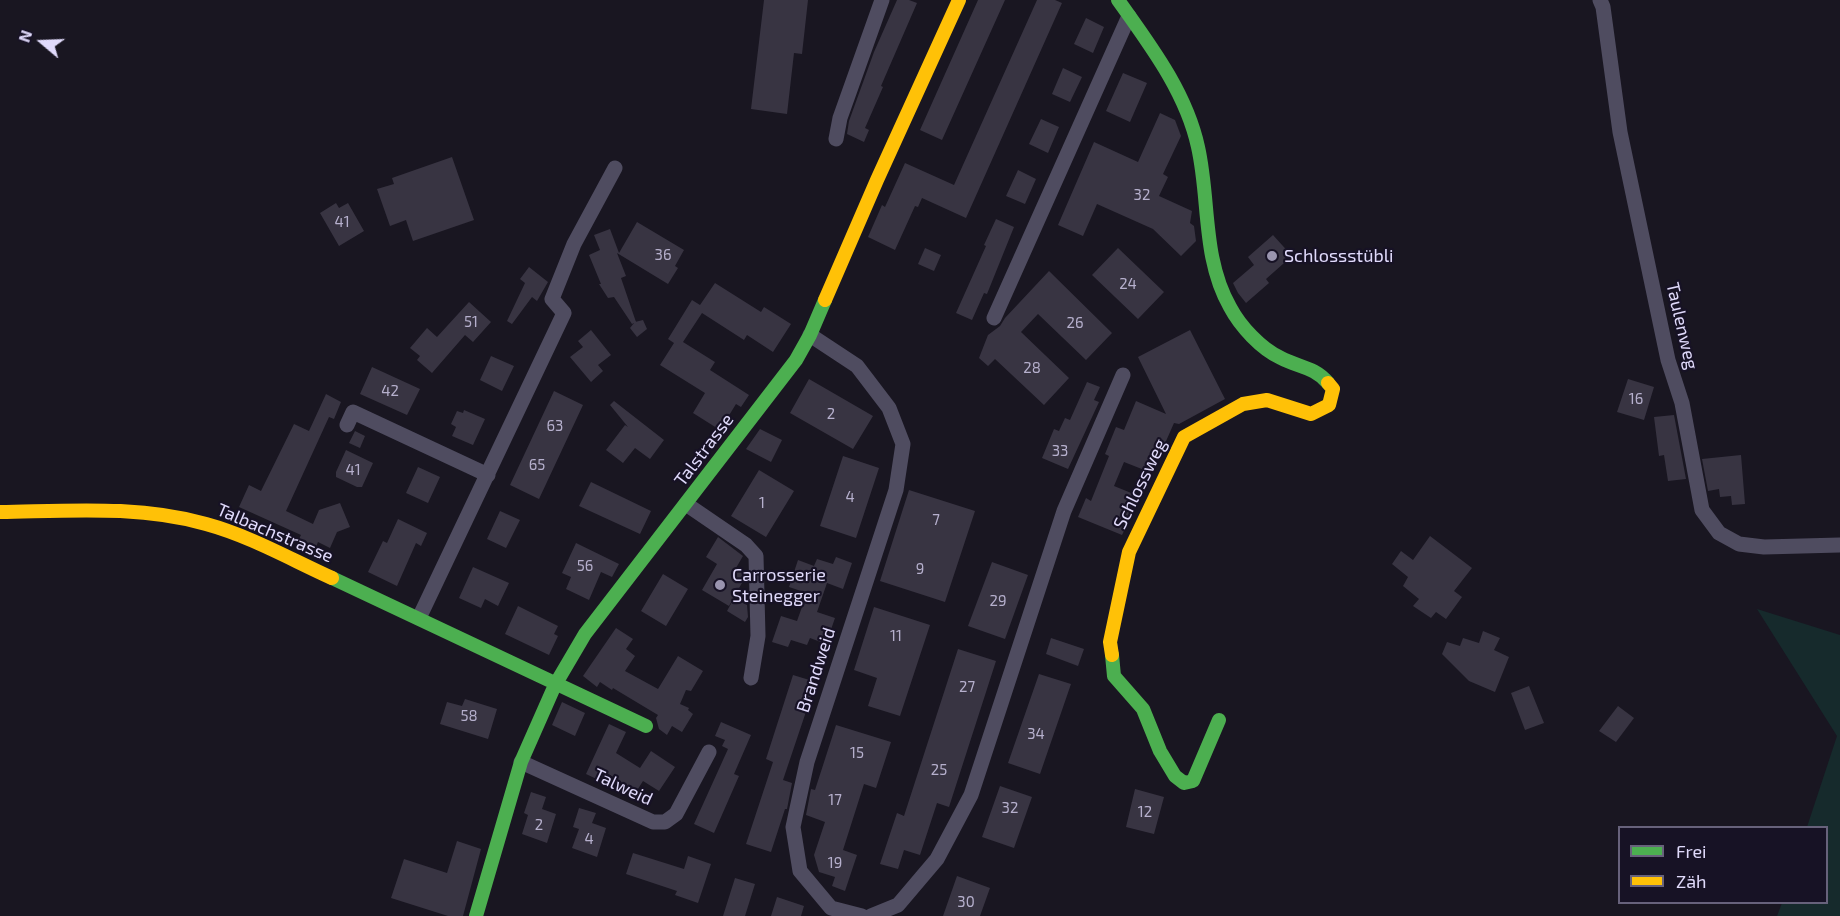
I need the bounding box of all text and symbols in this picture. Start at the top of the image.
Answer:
north arrow [12,12,72,72]
text: N [14,27,35,45]
house number: 32 [1134,186,1150,204]
house number: 41 [334,213,350,231]
place label: Schlossstübli [1284,245,1394,267]
house number: 36 [655,246,671,264]
marker: Schlossstübli [1265,249,1279,263]
house number: 24 [1119,275,1137,293]
street label: Taulenweg [1661,280,1703,372]
house number: 51 [464,313,478,331]
house number: 26 [1066,314,1084,332]
house number: 28 [1023,359,1041,377]
house number: 42 [381,382,399,400]
house number: 16 [1629,390,1643,408]
house number: 2 [827,405,835,423]
street label: Talstrasse [670,410,738,490]
house number: 63 [547,417,563,435]
street label: Schlossweg [1109,435,1171,533]
house number: 33 [1052,442,1068,460]
house number: 65 [529,456,545,474]
house number: 41 [345,461,361,479]
house number: 4 [845,488,855,506]
house number: 1 [759,494,765,512]
street label: Talbachstrasse [214,499,336,567]
house number: 7 [932,511,940,529]
house number: 56 [577,557,593,575]
house number: 9 [916,560,924,578]
place label: Carrosserie Steinegger [732,564,826,606]
marker: Carrosserie Steinegger [713,578,727,592]
house number: 29 [989,592,1007,610]
street label: Brandweid [792,625,840,715]
house number: 11 [890,627,902,645]
house number: 27 [959,678,975,696]
house number: 58 [460,707,478,725]
house number: 34 [1027,725,1045,743]
house number: 15 [850,744,864,762]
house number: 25 [931,761,947,779]
street label: Talweid [590,764,656,810]
house number: 17 [828,791,842,809]
house number: 32 [1002,799,1018,817]
house number: 12 [1138,803,1152,821]
house number: 2 [535,816,543,834]
legend [1618,826,1828,904]
house number: 4 [584,830,594,848]
text: Frei [1676,840,1707,862]
house number: 19 [828,854,842,872]
text: Zäh [1676,870,1707,892]
house number: 30 [957,893,975,911]

